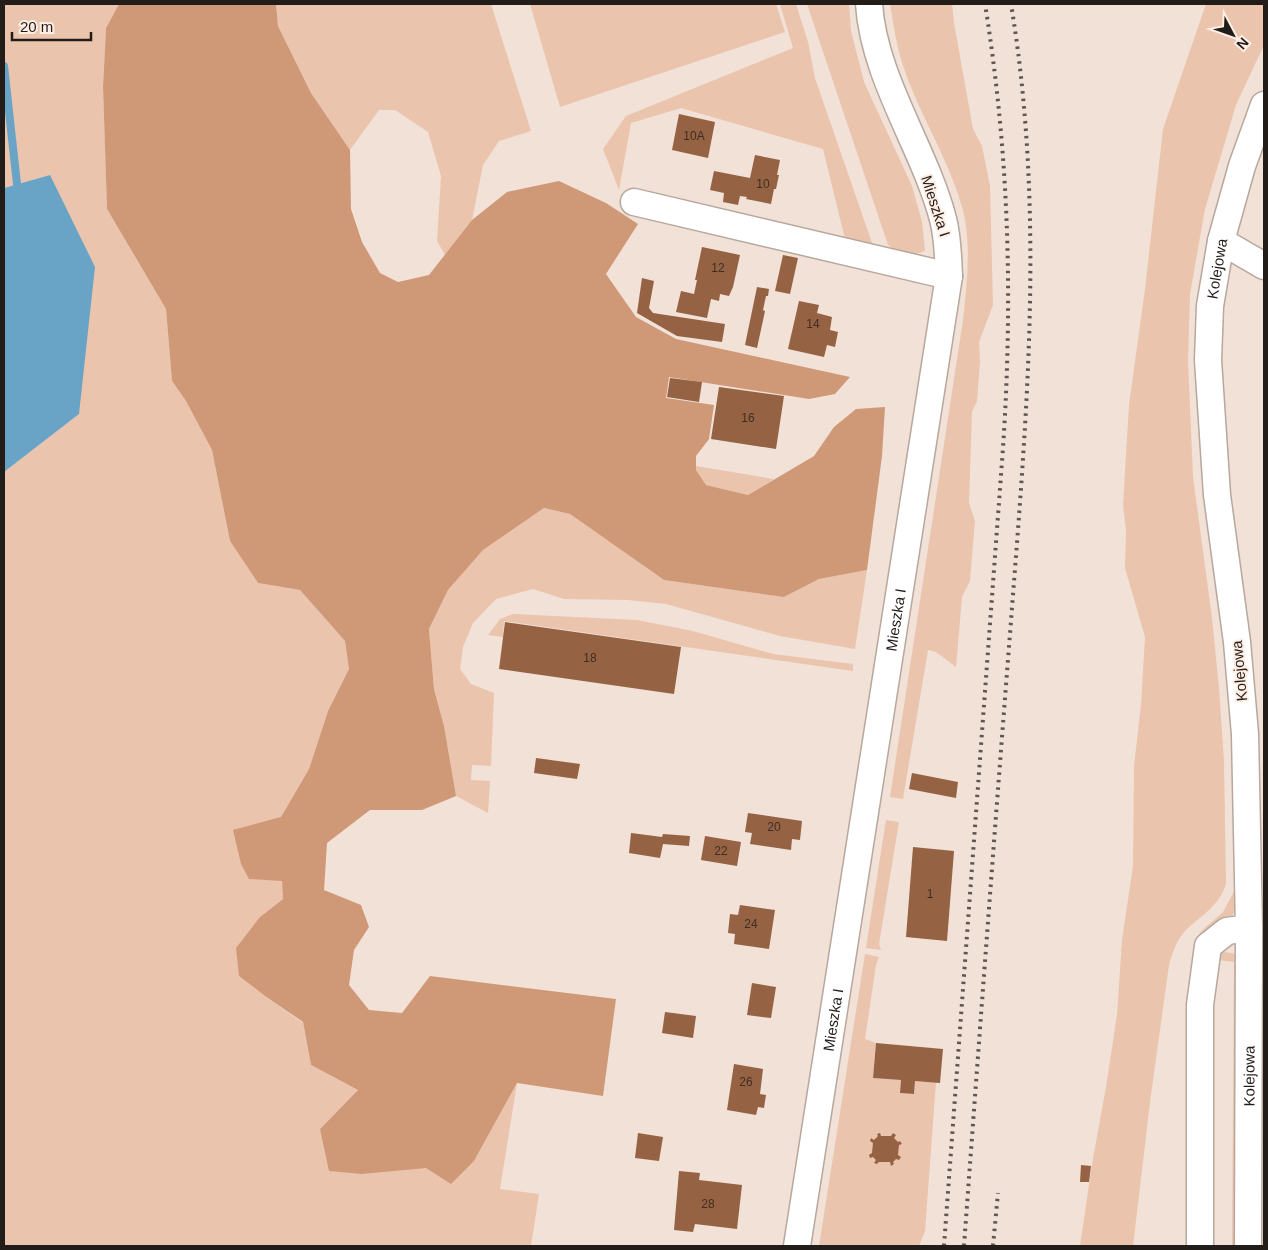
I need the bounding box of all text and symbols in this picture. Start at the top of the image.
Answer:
scale bar [12,10,91,42]
north arrow [1208,10,1258,60]
text: 20 m [20,18,53,35]
text: N [1233,34,1252,53]
house number: 10A [683,129,705,143]
street label: Mieszka I [918,173,954,239]
house number: 10 [756,177,770,191]
street label: Kolejowa [1203,237,1230,300]
house number: 12 [711,261,725,275]
house number: 14 [806,317,820,331]
house number: 16 [741,411,755,425]
street label: Mieszka I [882,587,908,652]
street label: Kolejowa [1228,639,1250,702]
house number: 18 [583,651,597,665]
house number: 20 [767,820,781,834]
house number: 22 [714,844,728,858]
house number: 1 [927,887,934,901]
house number: 24 [744,917,758,931]
street label: Mieszka I [819,987,846,1052]
street label: Kolejowa [1240,1045,1257,1106]
house number: 26 [739,1075,753,1089]
house number: 28 [701,1197,715,1211]

